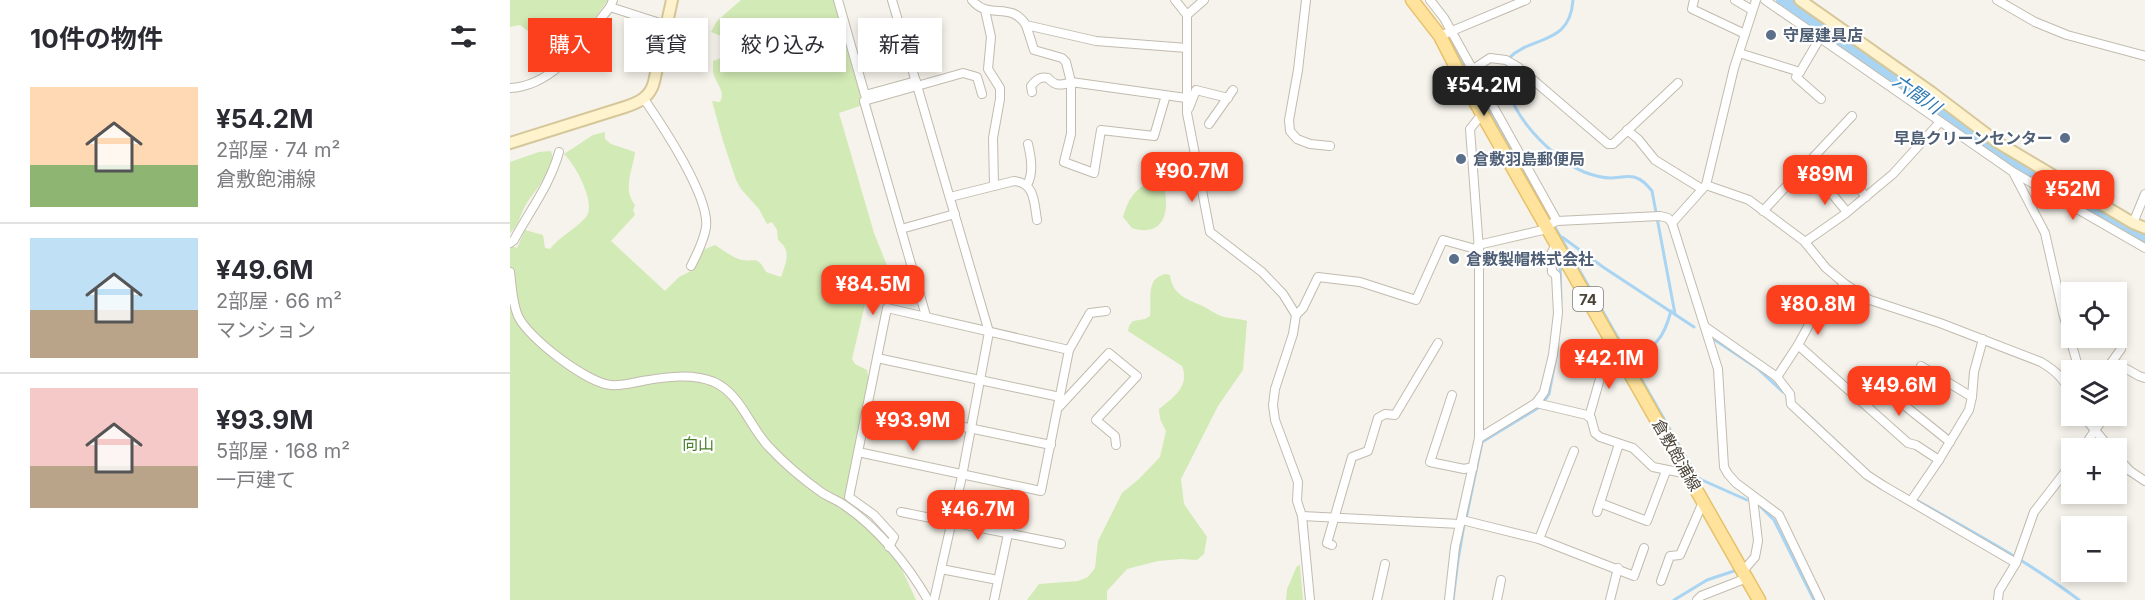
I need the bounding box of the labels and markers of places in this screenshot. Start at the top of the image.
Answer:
place label: 守屋建具店 [1783,25,1863,45]
marker: 守屋建具店 [1764,28,1778,42]
pin: ¥54.2M [1435,66,1533,117]
place label: 早島クリーンセンター [1894,128,2053,148]
marker: 早島クリーンセンター [2058,131,2072,145]
place label: 倉敷羽島郵便局 [1473,149,1585,169]
pin: ¥90.7M [1143,152,1241,203]
marker: 倉敷羽島郵便局 [1454,152,1468,166]
pin: ¥89M [1789,155,1861,206]
pin: ¥52M [2037,170,2109,221]
place label: 倉敷製帽株式会社 [1466,249,1594,269]
marker: 倉敷製帽株式会社 [1447,252,1461,266]
pin: ¥84.5M [824,265,922,316]
pin: ¥80.8M [1769,285,1867,336]
pin: ¥42.1M [1560,339,1658,390]
pin: ¥49.6M [1850,366,1948,417]
pin: ¥93.9M [864,401,962,452]
pin: ¥46.7M [929,490,1027,541]

